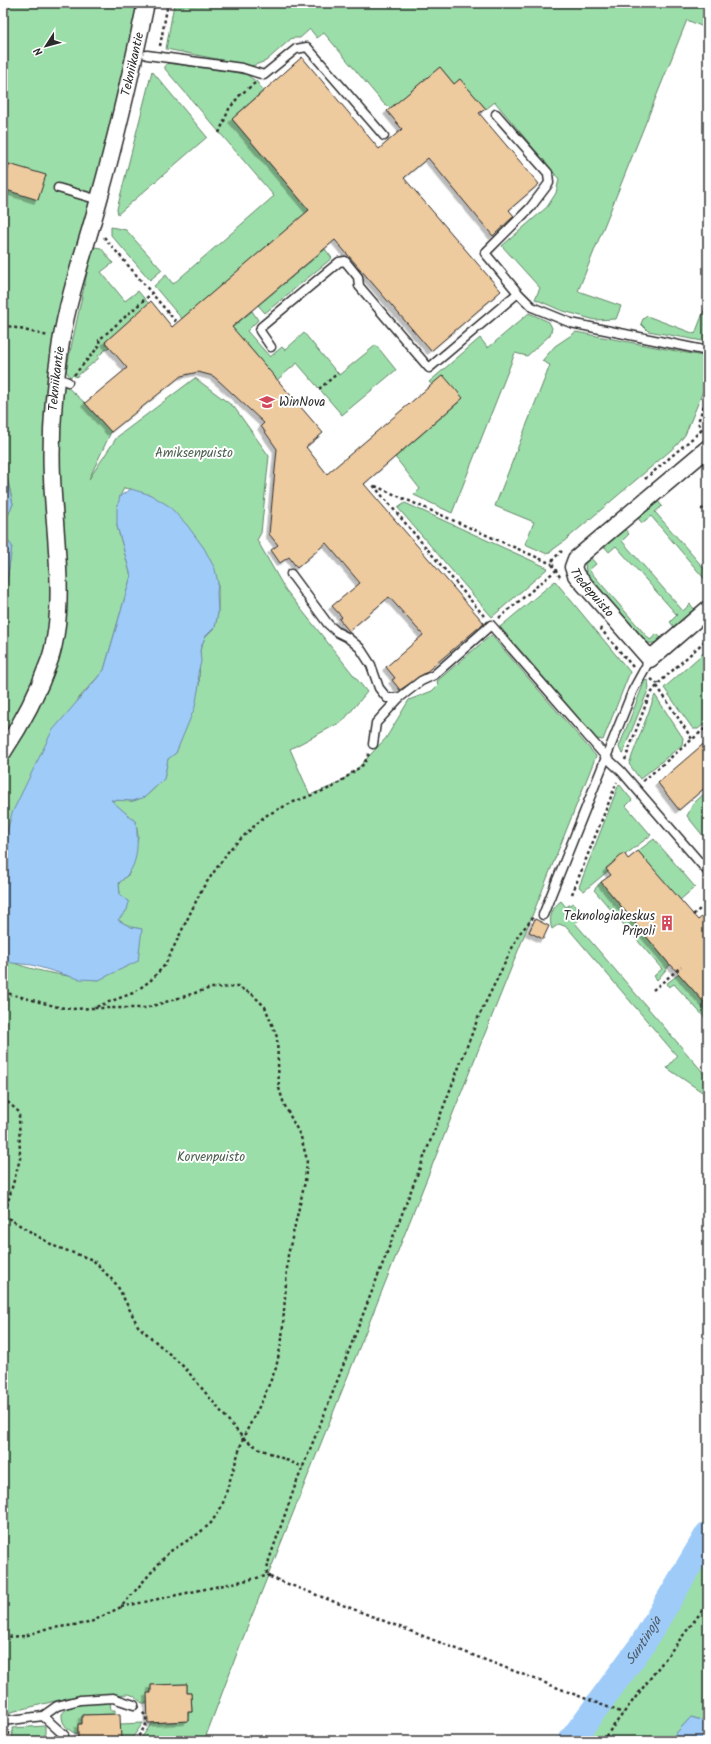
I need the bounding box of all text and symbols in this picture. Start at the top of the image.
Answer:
north arrow [26,26,66,66]
street label: Tekniikantie [115,30,150,98]
text: N [29,43,48,59]
street label: Tekniikantie [43,345,71,412]
place label: WinNova [279,392,325,413]
school or university icon: WinNova [258,393,276,411]
park label: Amiksenpuisto [155,443,233,464]
street label: Tiedepuisto [564,565,619,622]
place label: Teknologiakeskus Pripoli [563,906,656,942]
building icon: Teknologiakeskus Pripoli [658,914,676,932]
park label: Korvenpuisto [177,1147,245,1168]
water label: Suntinoja [620,1611,668,1670]

